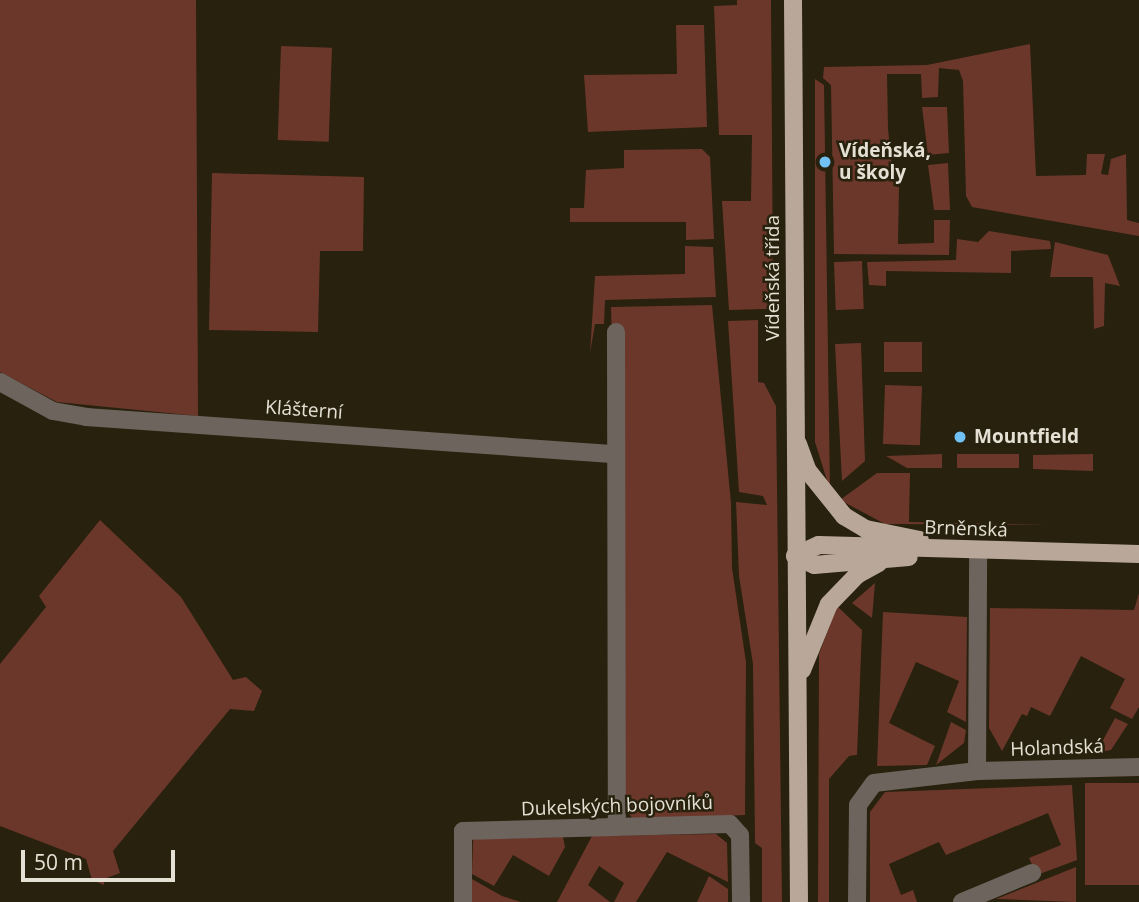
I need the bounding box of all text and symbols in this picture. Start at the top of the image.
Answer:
place label: Vídeňská, u školy [839,140,931,184]
marker: Vídeňská, u školy [817,154,833,170]
street label: Vídeňská třída [762,215,784,341]
street label: Klášterní [264,396,344,424]
place label: Mountfield [974,426,1079,448]
marker: Mountfield [952,429,968,445]
street label: Brněnská [924,516,1008,542]
street label: Holandská [1010,735,1104,761]
street label: Dukelských bojovníků [521,791,713,821]
scale bar [24,836,178,880]
text: 50 m [34,848,83,876]

